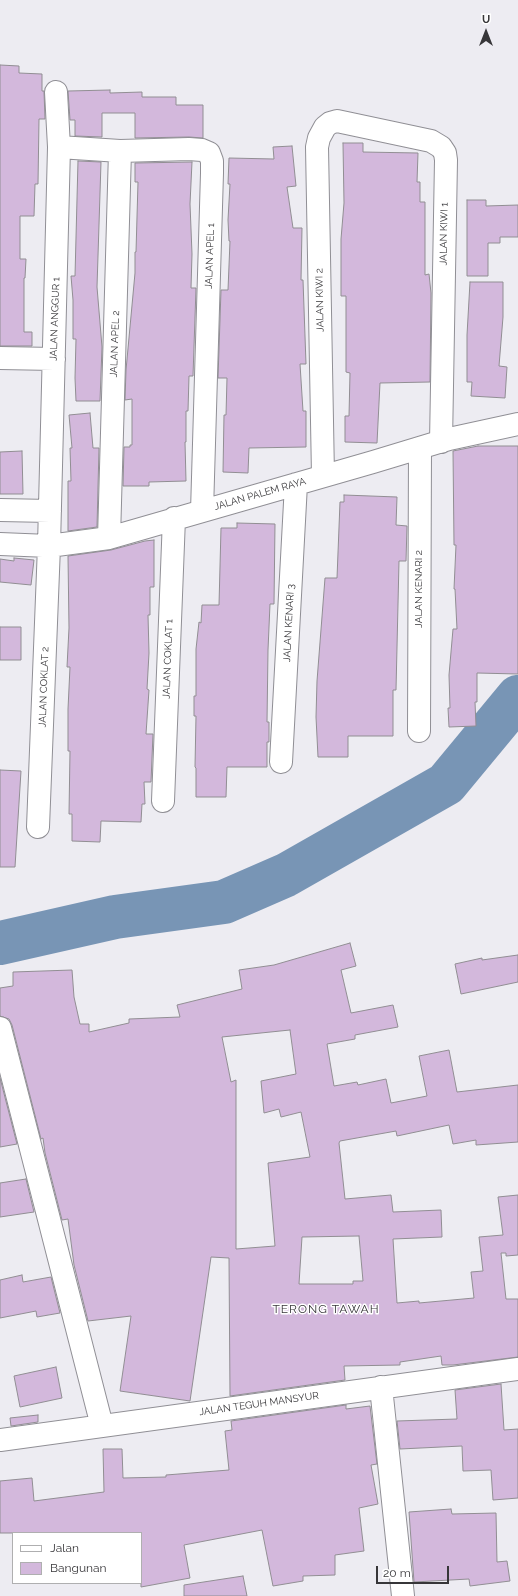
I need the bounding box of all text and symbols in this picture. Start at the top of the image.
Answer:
north arrow [466,12,506,52]
text: U [482,13,490,26]
street label: JALAN KIWI 1 [437,202,451,266]
street label: JALAN APEL 1 [203,223,217,289]
street label: JALAN KIWI 2 [313,268,327,332]
street label: JALAN ANGGUR 1 [48,277,62,361]
street label: JALAN APEL 2 [108,310,122,378]
street label: JALAN PALEM RAYA [213,475,307,513]
street label: JALAN KENARI 2 [413,550,425,628]
street label: JALAN KENARI 3 [281,584,297,662]
street label: JALAN COKLAT 1 [161,619,175,699]
street label: JALAN COKLAT 2 [37,646,51,728]
district label: TERONG TAWAH [272,1302,380,1316]
street label: JALAN TEGUH MANSYUR [198,1390,320,1418]
legend [12,1532,142,1584]
text: Jalan [50,1541,79,1555]
scale bar [378,1558,451,1584]
text: Bangunan [50,1561,107,1575]
text: 20 m [383,1566,411,1580]

